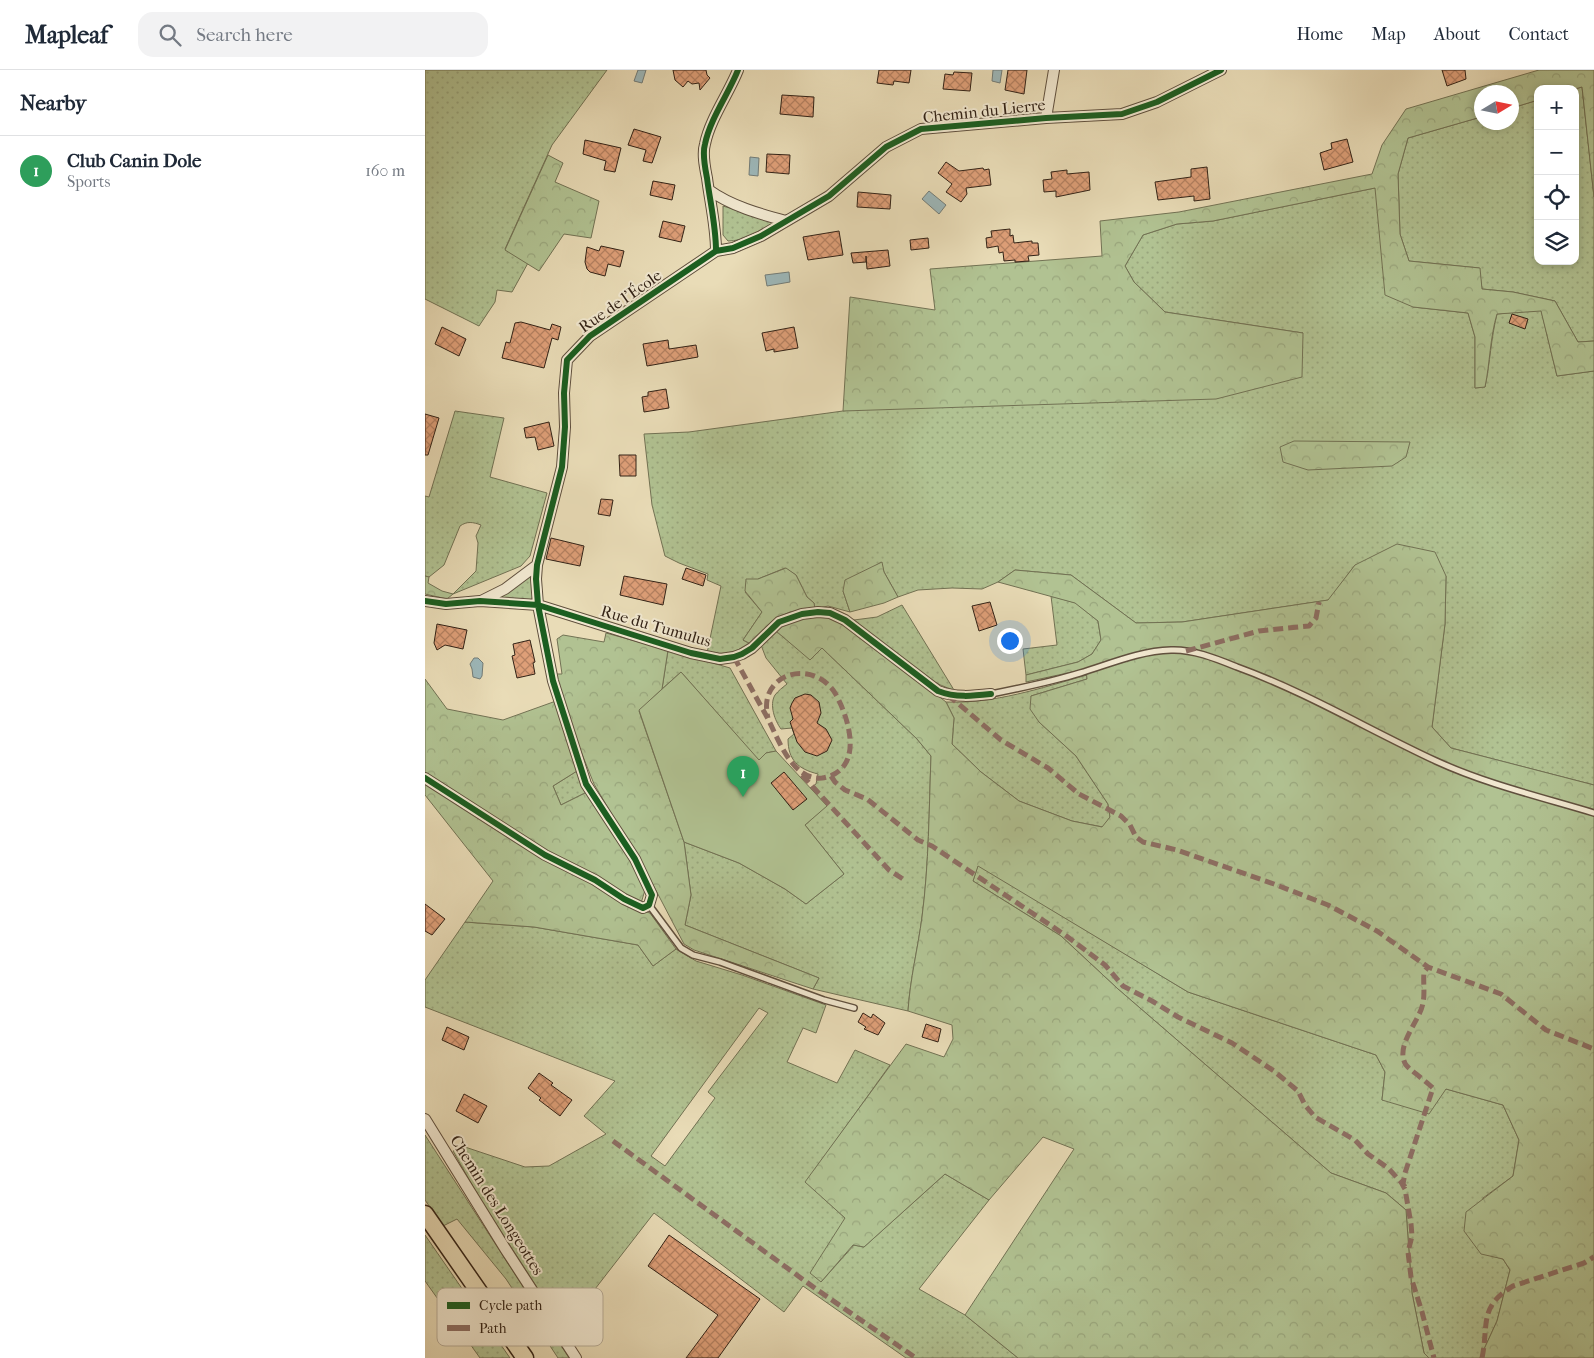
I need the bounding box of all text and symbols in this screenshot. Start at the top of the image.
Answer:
search box [138,12,488,57]
text: Mapleaf [25,21,108,49]
icon: search [156,21,184,49]
text: Search here [196,24,293,46]
text: Home [1296,24,1343,45]
text: Map [1371,24,1406,45]
text: About [1434,24,1480,45]
text: Contact [1508,24,1569,45]
north arrow [1474,85,1519,130]
map controls [1534,85,1579,265]
button: + [1534,85,1579,130]
text: Nearby [20,91,86,115]
street label: Chemin du Lierre [922,95,1046,127]
button: − [1534,130,1579,175]
text: Club Canin Dole [67,150,201,172]
text: 1 [33,161,39,180]
text: 160 m [365,161,405,180]
text: Sports [67,172,110,191]
button: locate [1534,175,1579,220]
button: layers [1534,220,1579,265]
street label: Rue de l'École [574,265,665,336]
street label: Rue du Tumulus [599,601,713,651]
your location [997,628,1023,654]
pin: 1 [727,756,759,797]
street label: Chemin des Longeottes [446,1132,548,1278]
legend [437,1288,603,1346]
text: Cycle path [479,1297,543,1314]
text: Path [479,1320,507,1337]

